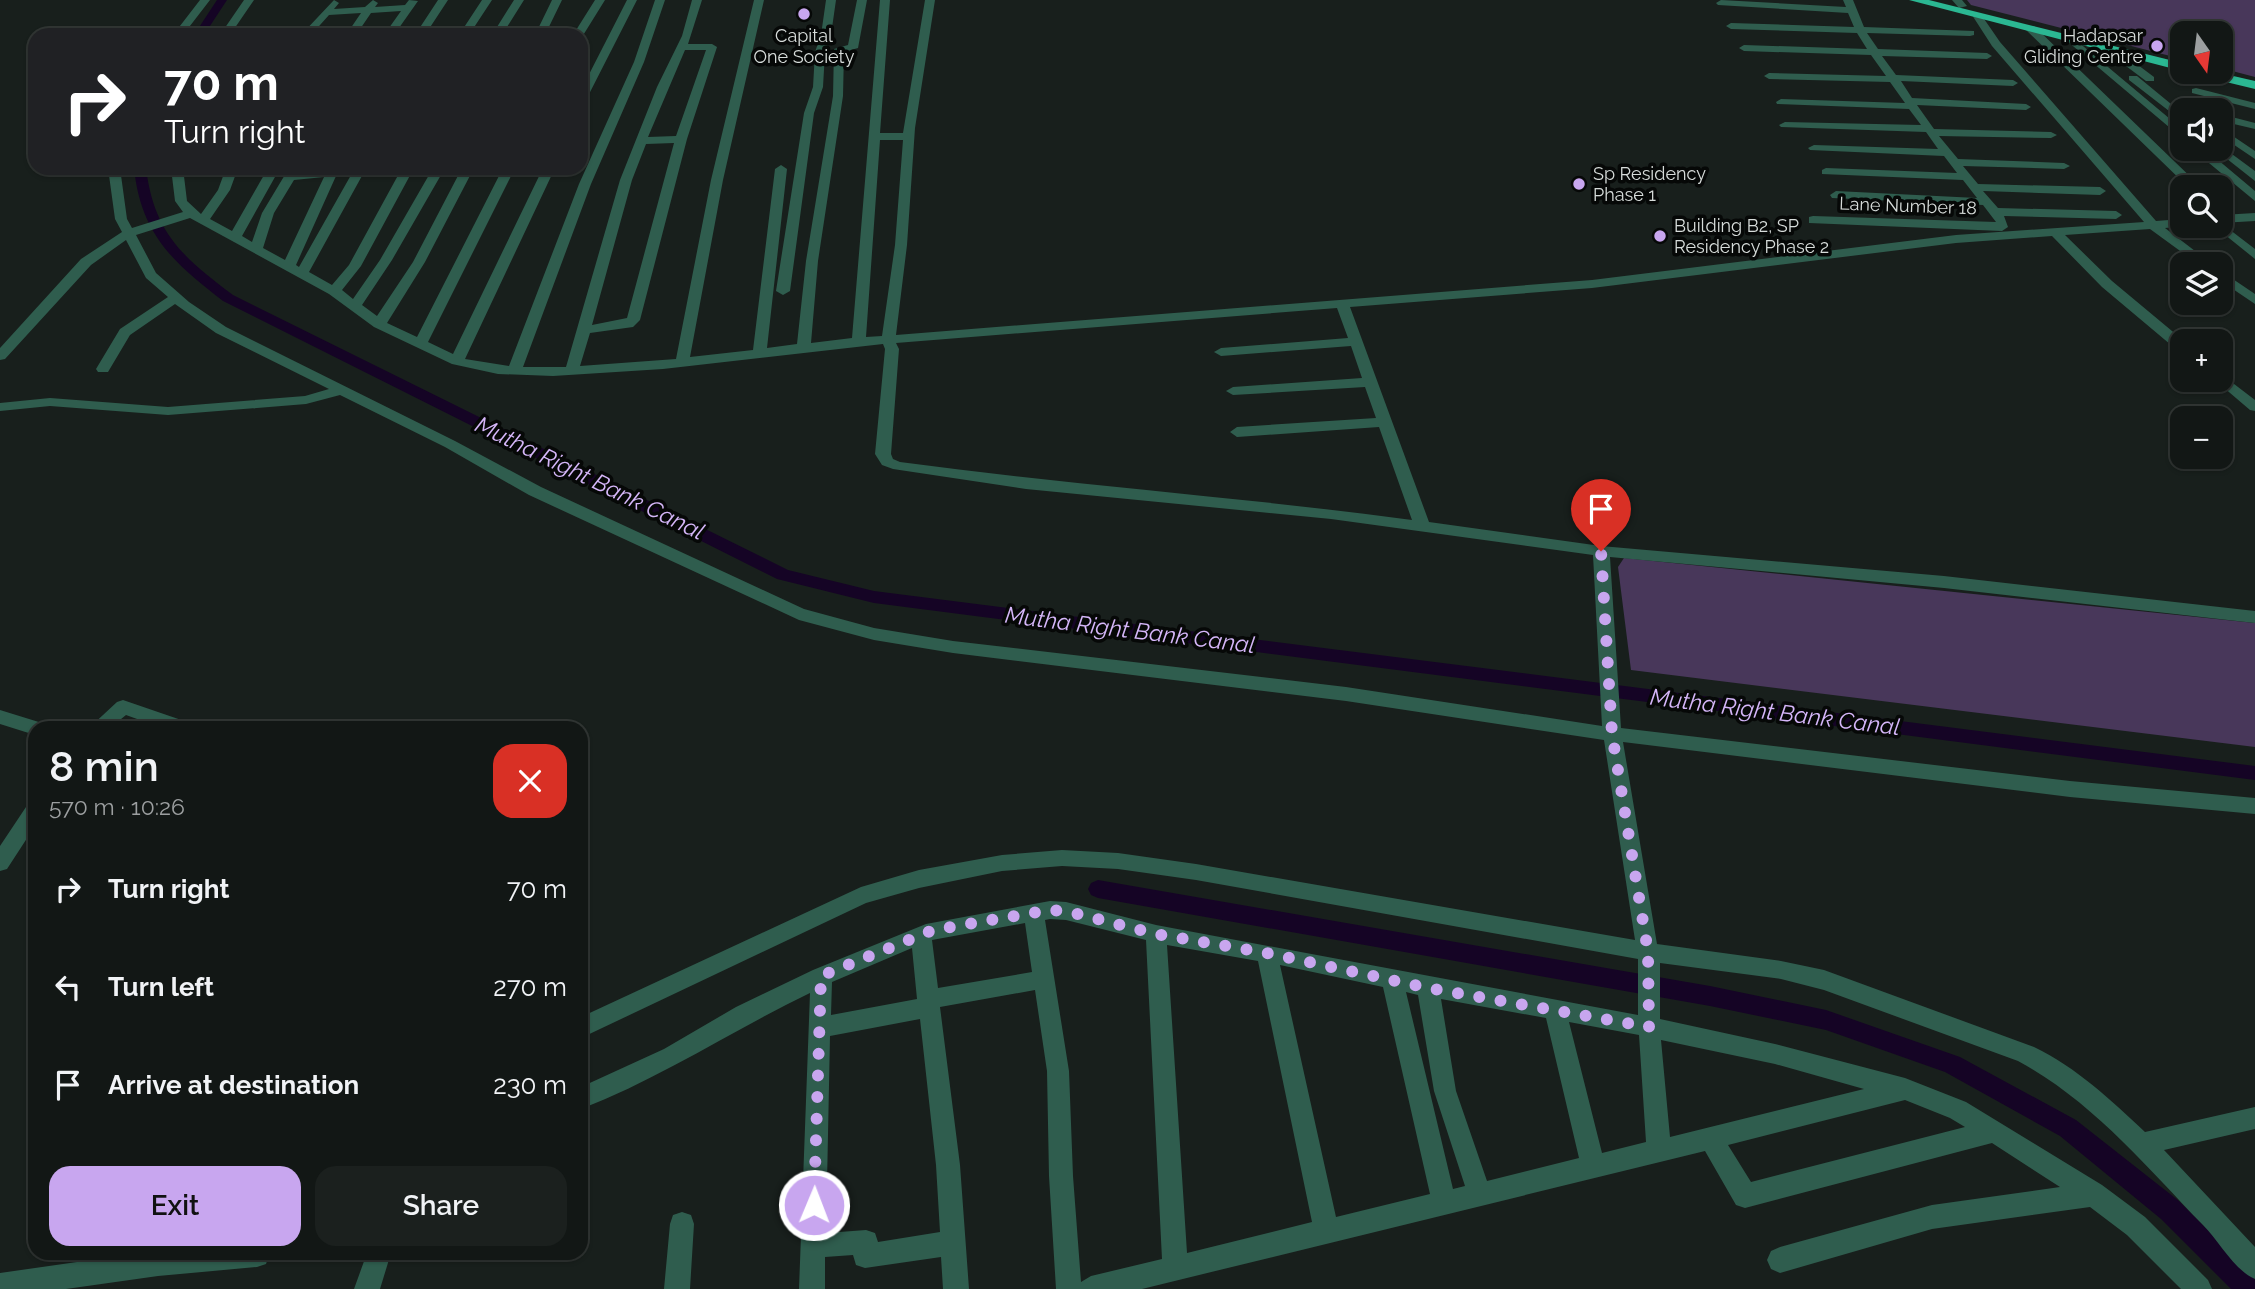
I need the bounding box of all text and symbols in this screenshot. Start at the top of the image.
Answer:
marker: Capital One Society [796,6,812,22]
north arrow [2170,21,2233,84]
map controls [2170,21,2233,469]
place label: Capital One Society [754,25,855,67]
place label: Hadapsar Gliding Centre [2024,25,2144,67]
marker: Hadapsar Gliding Centre [2149,38,2165,54]
text: 70 m [164,54,279,111]
icon: right [49,56,140,147]
button: sound [2170,98,2233,161]
text: Turn right [164,113,305,150]
place label: Sp Residency Phase 1 [1593,163,1706,205]
button: search [2170,175,2233,238]
marker: Sp Residency Phase 1 [1571,176,1587,192]
street label: Lane Number 18 [1839,193,1977,218]
place label: Building B2, SP Residency Phase 2 [1674,215,1829,257]
marker: Building B2, SP Residency Phase 2 [1652,228,1668,244]
button: layers [2170,252,2233,315]
button: + [2170,329,2233,392]
button: − [2170,406,2233,469]
water label: Mutha Right Bank Canal [471,410,709,545]
pin [1571,479,1631,551]
icon: arrive [1582,490,1620,528]
water label: Mutha Right Bank Canal [1004,601,1257,658]
water label: Mutha Right Bank Canal [1649,683,1902,740]
text: 8 min [49,742,159,791]
button: close [493,744,567,818]
text: 570 m · 10:26 [49,793,185,820]
icon: right [49,870,87,908]
text: Turn right [108,874,229,904]
text: 70 m [507,874,567,904]
icon: left [49,968,87,1006]
text: Turn left [108,972,214,1002]
text: 270 m [493,972,567,1002]
icon: arrive [49,1066,87,1104]
text: Arrive at destination [108,1070,359,1100]
text: 230 m [493,1070,567,1100]
button: Exit [49,1166,301,1246]
button: Share [315,1166,567,1246]
position arrow [777,1168,851,1242]

